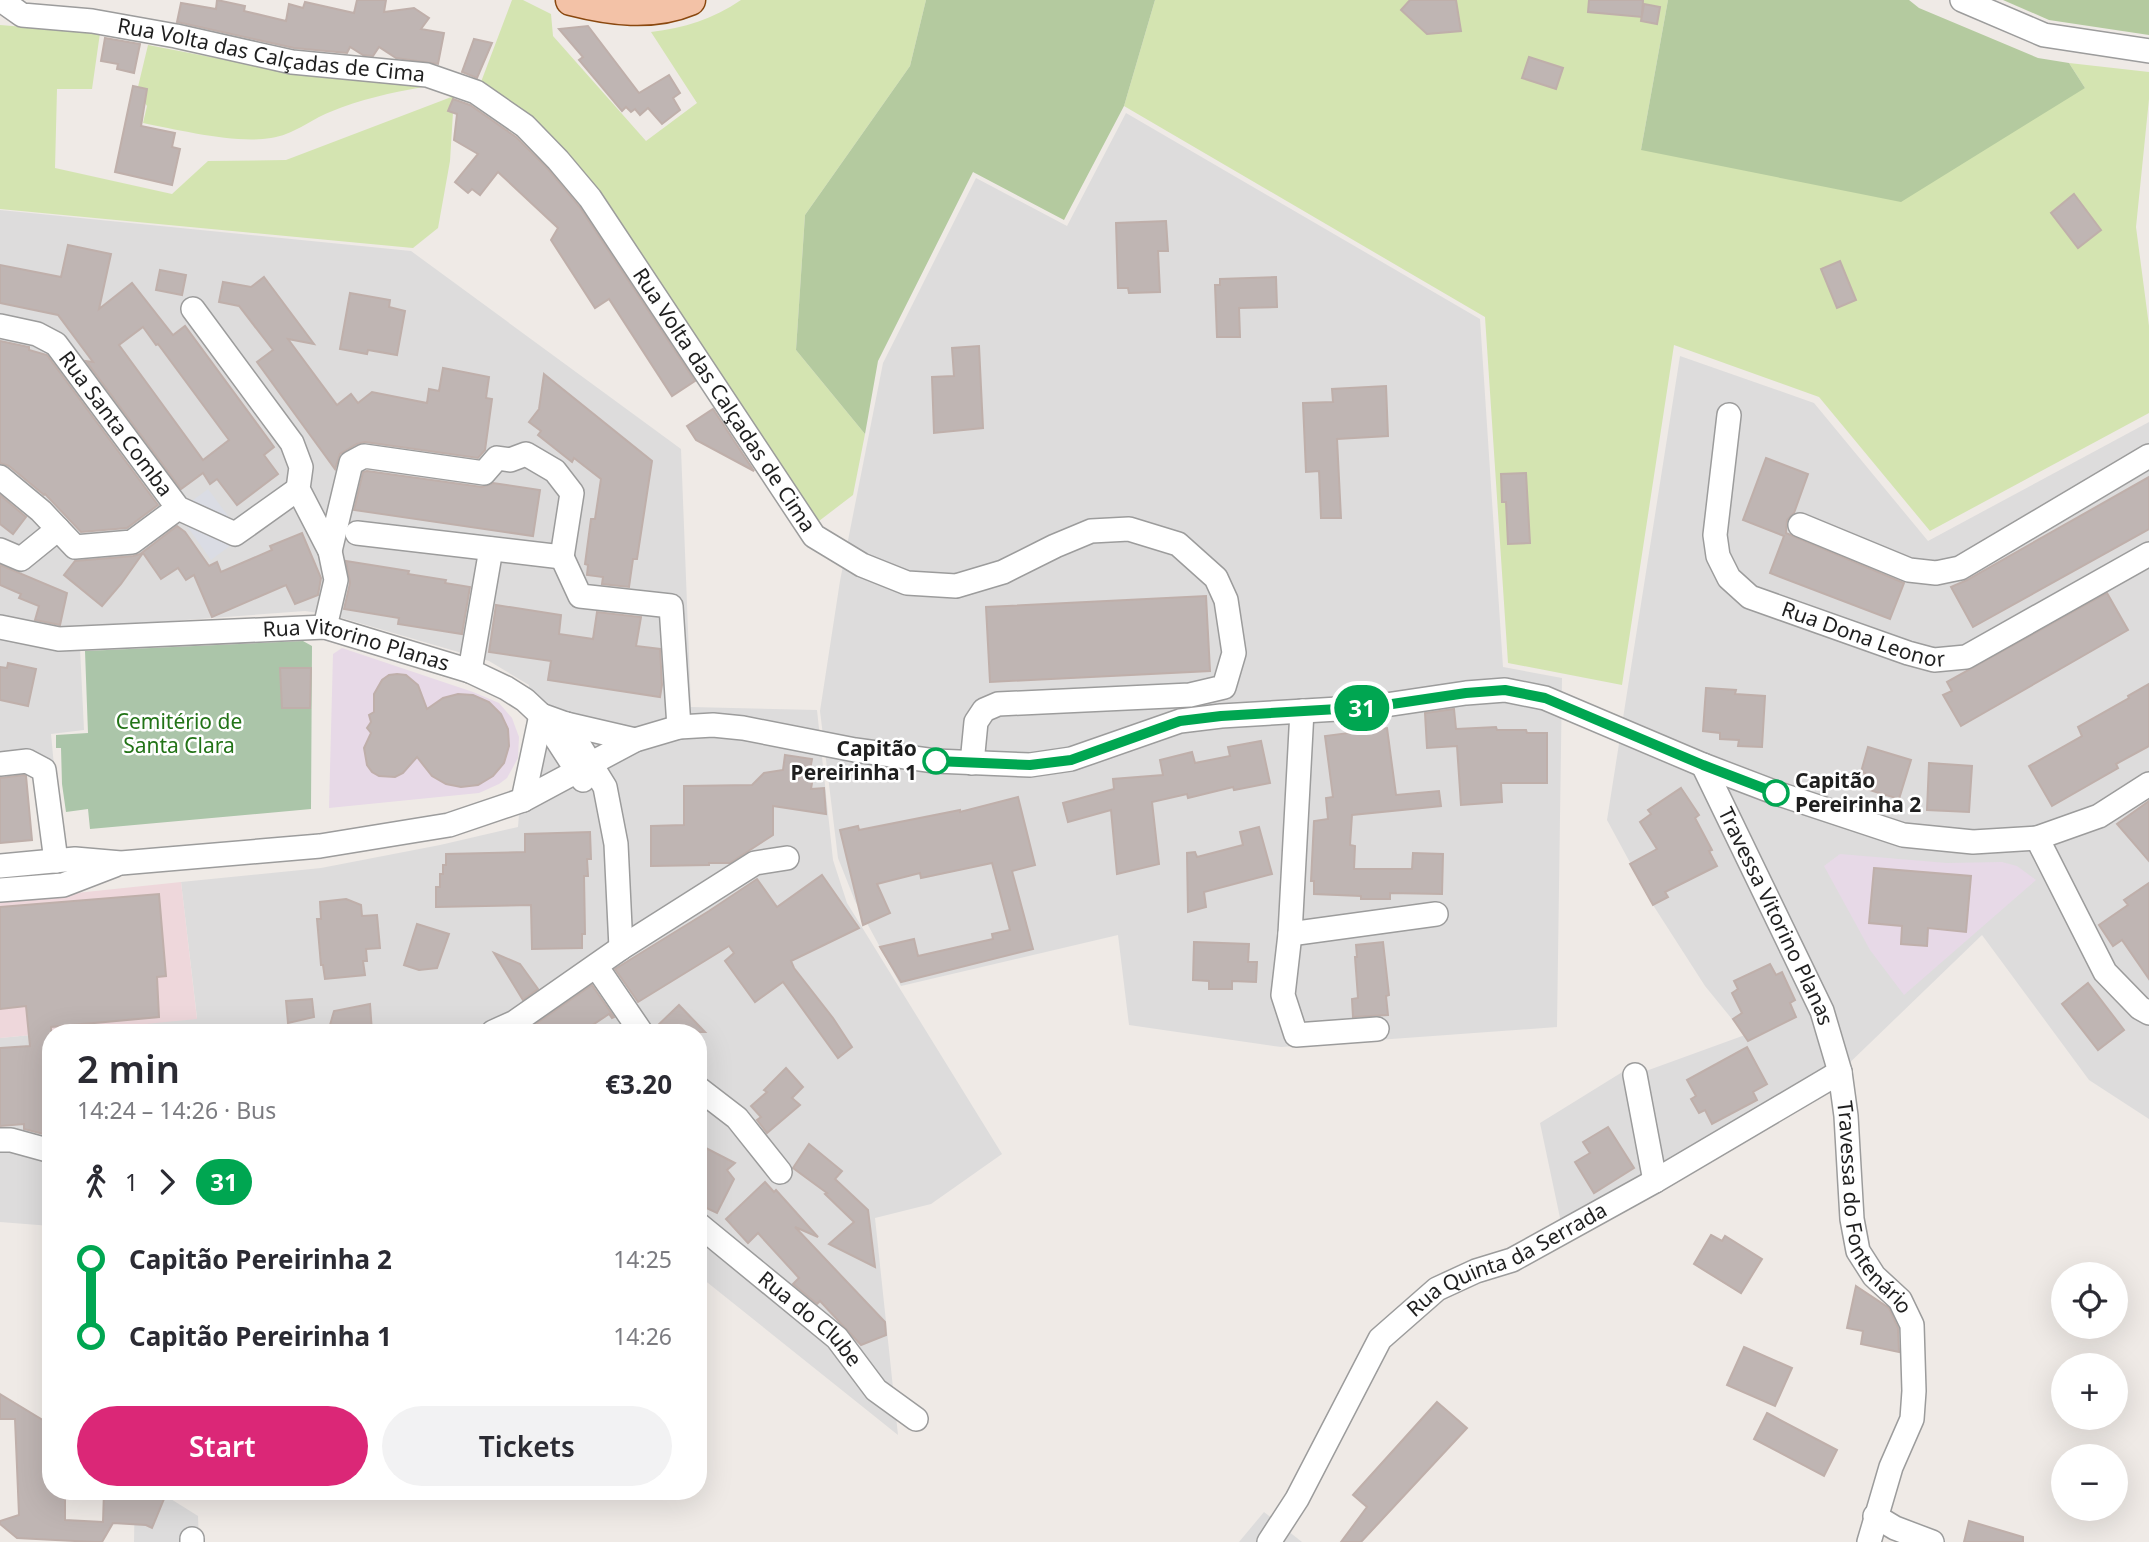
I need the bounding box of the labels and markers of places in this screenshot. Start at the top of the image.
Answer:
place label: Capitão Pereirinha 1 [791,734,917,786]
marker: Capitão Pereirinha 1 [923,748,949,774]
place label: Capitão Pereirinha 2 [1795,766,1921,818]
marker: Capitão Pereirinha 2 [1763,780,1789,806]

